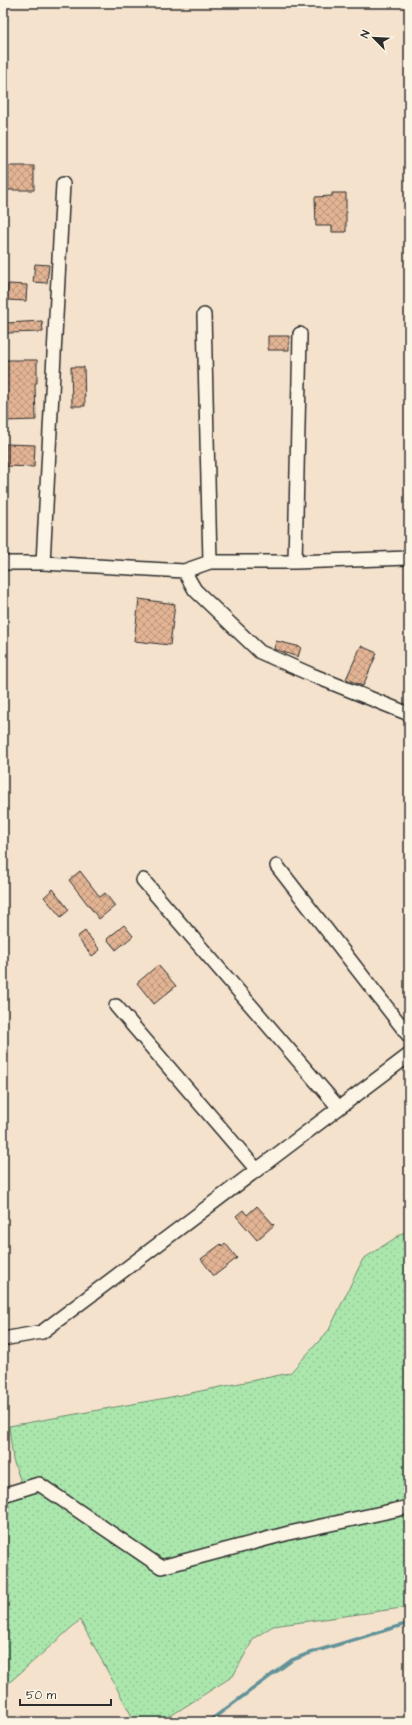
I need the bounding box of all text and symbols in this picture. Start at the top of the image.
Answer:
north arrow [354,18,394,58]
text: N [357,28,374,40]
scale bar [20,1681,111,1707]
text: 50 m [26,1687,57,1704]

